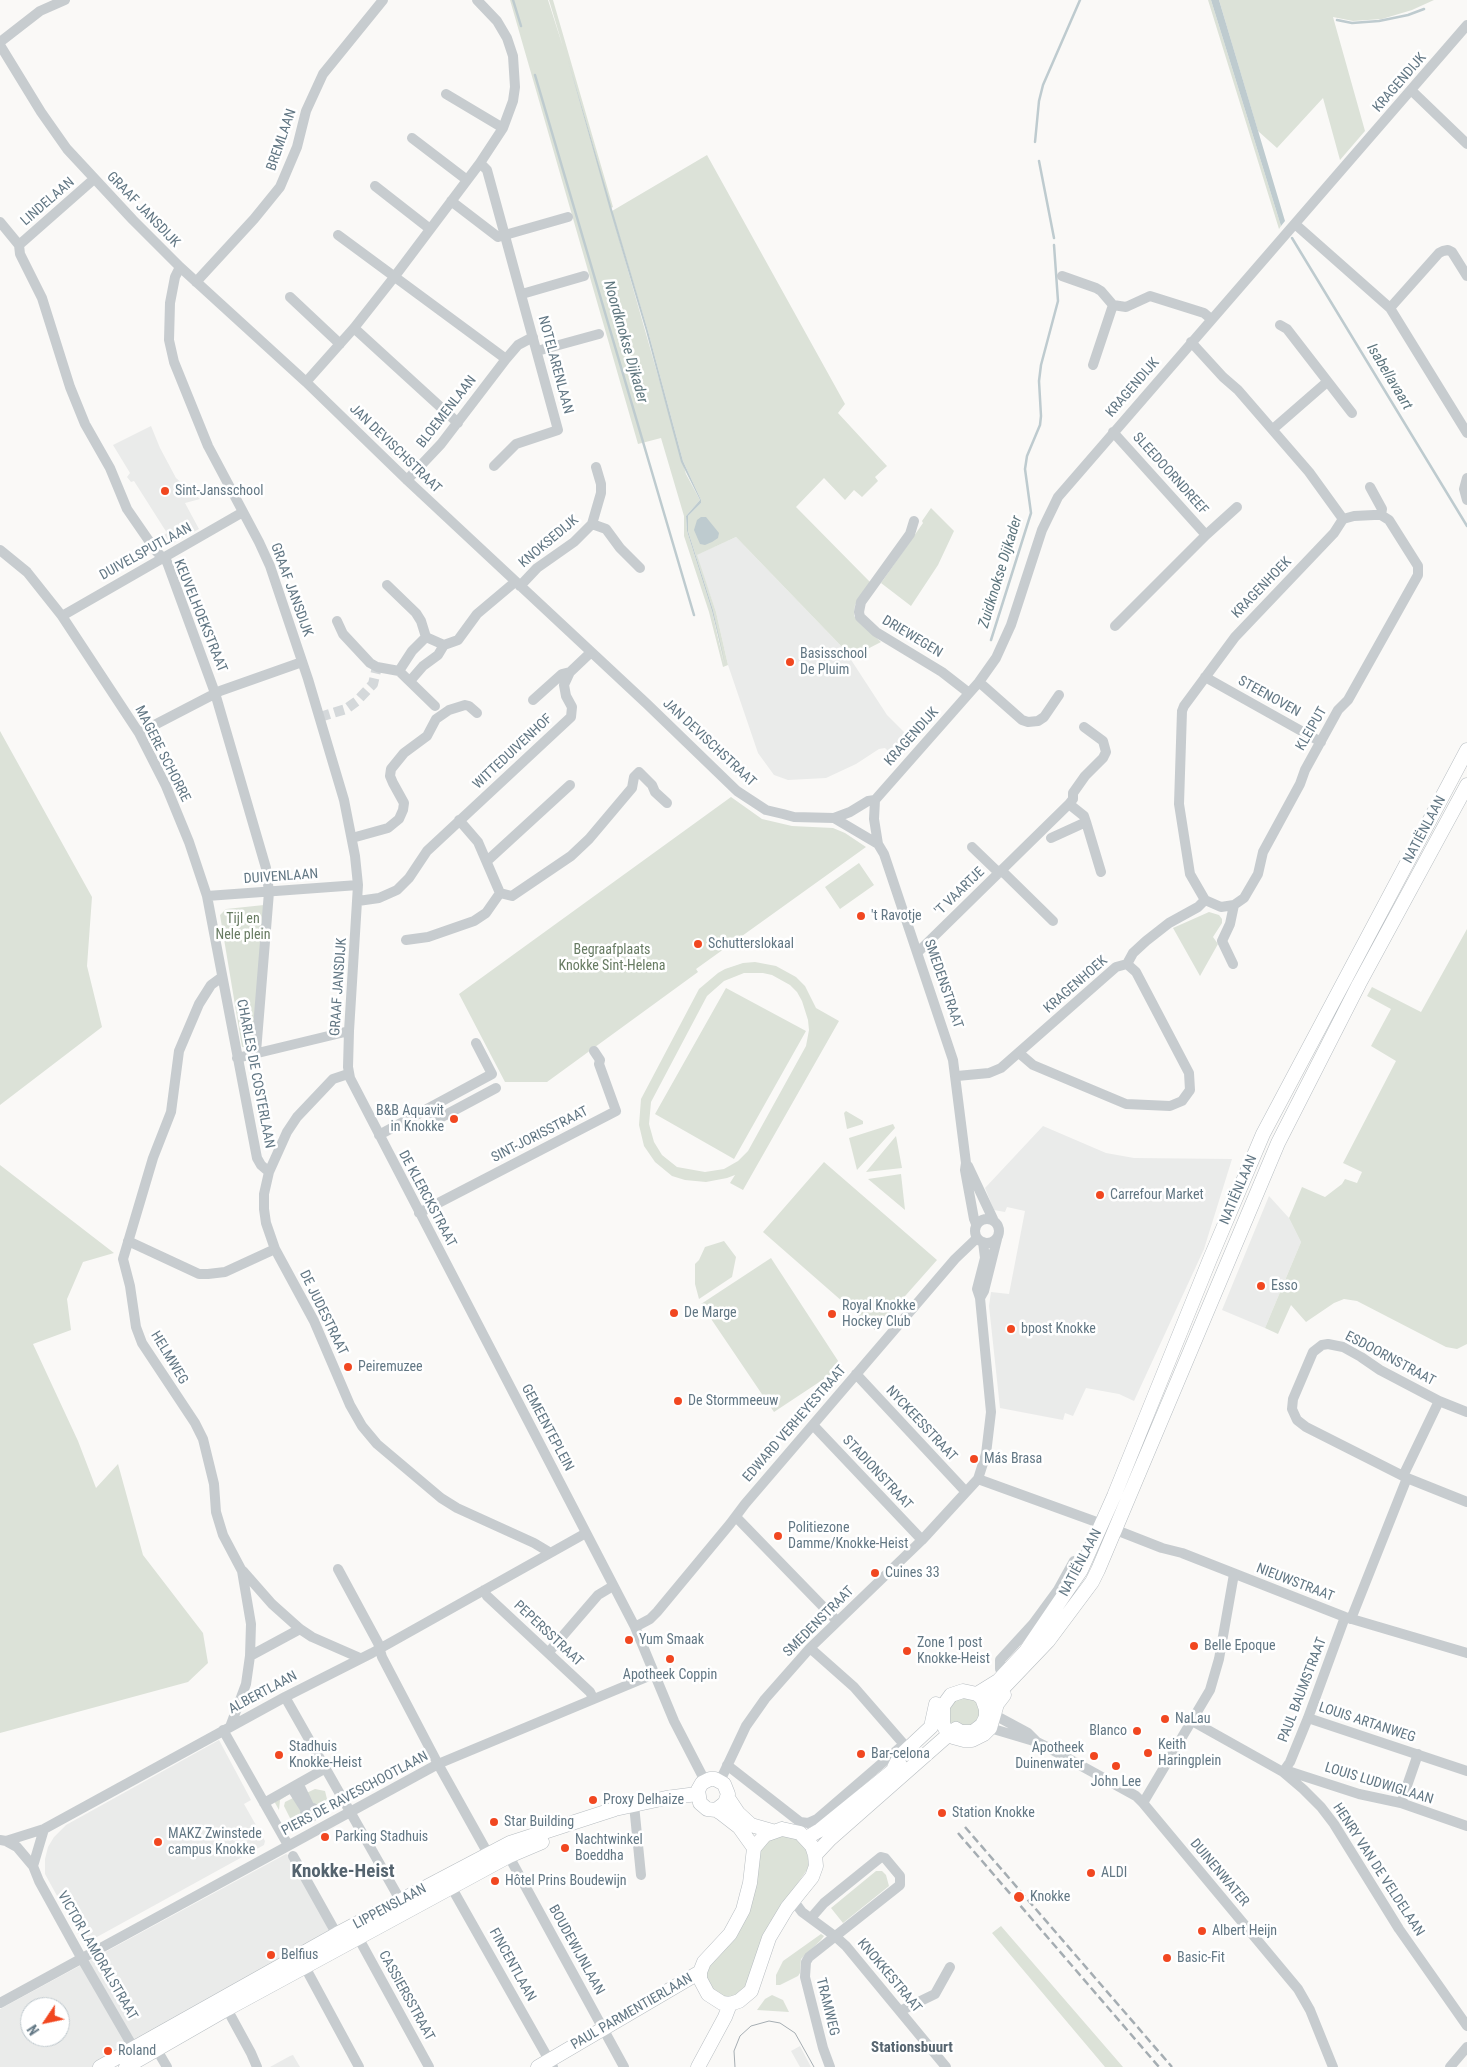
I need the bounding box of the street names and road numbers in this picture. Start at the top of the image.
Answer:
street label: KRAGENDIJK [1370,50,1430,116]
street label: BREMLAAN [264,107,300,173]
street label: GRAAF JANSDIJK [103,169,183,251]
street label: LINDELAAN [18,174,78,230]
street label: NOTELARENLAAN [534,314,576,416]
street label: KRAGENDIJK [1103,355,1163,421]
street label: BLOEMENLAAN [414,373,480,451]
street label: JAN DEVISCHSTRAAT [346,401,444,497]
street label: SLEEDOORNDREEF [1129,429,1211,519]
street label: KNOKSEDIJK [516,512,582,572]
street label: DUIVELSPUTLAAN [97,520,195,584]
street label: GRAAF JANSDIJK [266,541,316,639]
street label: KRAGENHOEK [1229,554,1295,622]
street label: KEUVELHOEKSTRAAT [170,557,230,675]
street label: DRIEWEGEN [879,612,945,662]
street label: STEENOVEN [1235,673,1303,721]
street label: JAN DEVISCHSTRAAT [659,695,759,791]
street label: MAGERE SCHORRE [131,703,193,805]
street label: KRAGENDIJK [881,704,943,770]
street label: KLEIPUT [1293,704,1331,754]
street label: WITTEDUIVENHOF [470,711,556,793]
street label: NATIËNLAAN [1400,793,1450,867]
street label: 'T VAARTJE [932,864,988,920]
street label: DUIVENLAAN [243,866,319,888]
street label: GRAAF JANSDIJK [327,937,351,1037]
street label: SMEDENSTRAAT [920,937,966,1031]
street label: KRAGENHOEK [1041,953,1111,1017]
street label: CHARLES DE COSTERLAAN [232,998,278,1150]
street label: SINT-JORISSTRAAT [489,1103,591,1167]
street label: DE KLERCKSTRAAT [394,1148,460,1250]
street label: NATIËNLAAN [1217,1153,1261,1227]
street label: DE JUDESTRAAT [295,1268,351,1358]
street label: HELMWEG [147,1328,191,1388]
street label: ESDOORNSTRAAT [1342,1328,1438,1390]
street label: EDWARD VERHEYESTRAAT [740,1362,850,1486]
street label: GEMEENTEPLEIN [517,1382,577,1474]
street label: NYCKEESSTRAAT [882,1383,960,1465]
street label: STADIONSTRAAT [838,1432,916,1514]
street label: NATIËNLAAN [1056,1526,1106,1600]
street label: NIEUWSTRAAT [1254,1560,1336,1606]
street label: SMEDENSTRAAT [780,1583,858,1661]
street label: PEPERSSTRAAT [510,1598,586,1670]
street label: PAUL BAUMSTRAAT [1275,1635,1331,1745]
street label: ALBERTLAAN [226,1668,300,1718]
street label: LOUIS ARTANWEG [1316,1699,1418,1747]
street label: PIERS DE RAVESCHOOTLAAN [279,1748,431,1840]
street label: LOUIS LUDWIGLAAN [1323,1759,1435,1809]
street label: HENRY VAN DE VELDELAAN [1329,1800,1427,1940]
street label: DUINENWATER [1186,1836,1252,1910]
street label: LIPPENSLAAN [351,1881,429,1933]
street label: VICTOR LAMORALSTRAAT [53,1889,141,2023]
street label: BOUDEWIJNLAAN [544,1902,608,1998]
street label: FINCENTLAAN [485,1925,539,2005]
street label: KNOKKESTRAAT [853,1936,925,2016]
street label: CASSIERSSTRAAT [374,1948,438,2044]
street label: PAUL PARMENTIERLAAN [568,1970,696,2054]
street label: TRAMWEG [812,1976,842,2038]

